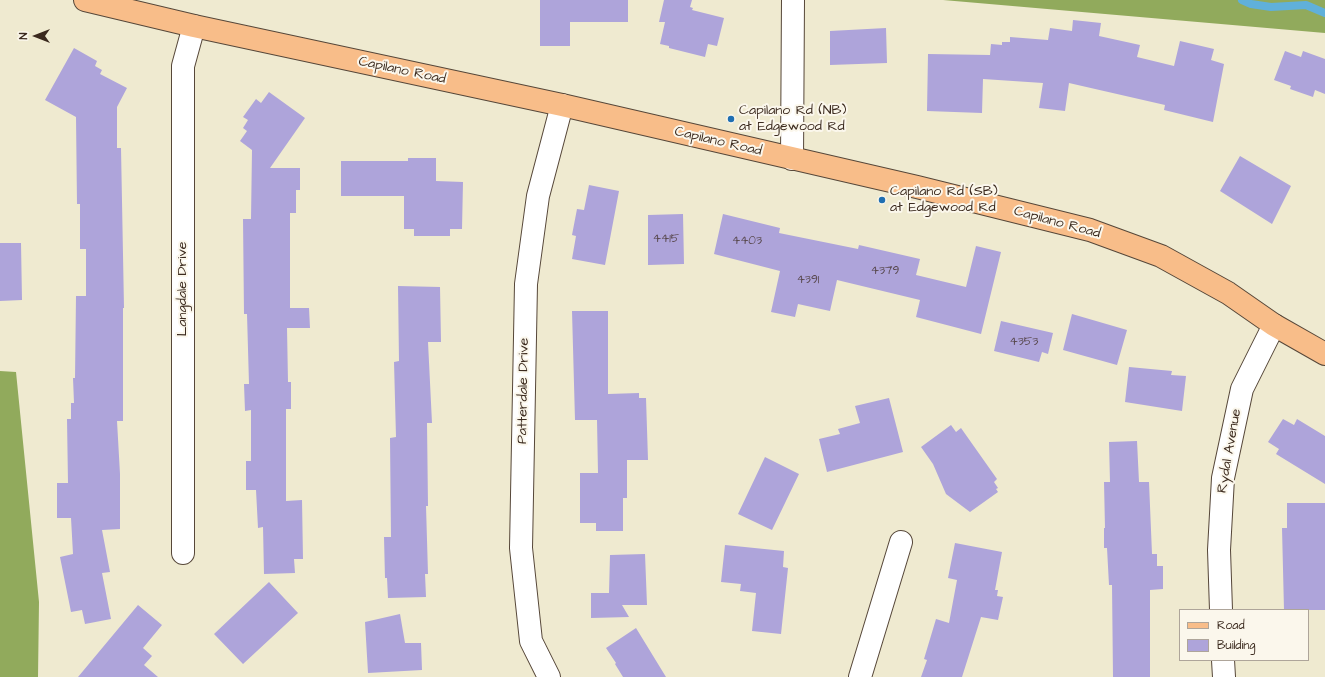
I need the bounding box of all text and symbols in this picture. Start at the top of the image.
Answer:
north arrow [16,16,56,56]
text: N [16,33,31,39]
street label: Capilano Road [357,54,447,88]
place label: Capilano Rd (NB) at Edgewood Rd [739,103,846,136]
marker: Capilano Rd (NB) at Edgewood Rd [726,114,736,124]
street label: Capilano Road [673,124,763,160]
place label: Capilano Rd (SB) at Edgewood Rd [890,184,998,216]
marker: Capilano Rd (SB) at Edgewood Rd [877,195,887,205]
street label: Capilano Road [1012,203,1102,243]
house number: 4415 [653,232,679,246]
house number: 4403 [732,234,762,248]
street label: Langdale Drive [175,242,191,336]
house number: 4379 [871,264,899,278]
house number: 4391 [797,273,819,287]
house number: 4353 [1010,335,1038,349]
street label: Patterdale Drive [515,338,533,444]
street label: Rydal Avenue [1214,408,1246,494]
legend [1179,609,1309,661]
text: Road [1217,617,1245,634]
text: Building [1217,637,1255,654]

